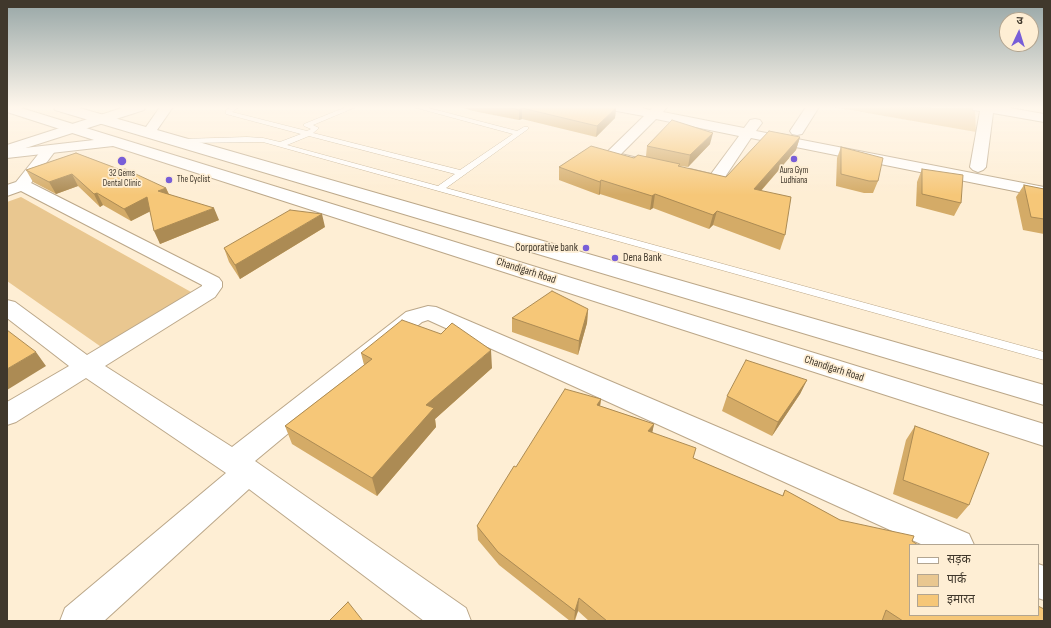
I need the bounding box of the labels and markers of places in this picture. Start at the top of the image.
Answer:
marker: Aura Gym Ludhiana [789,154,799,164]
marker: 32 Gems Dental Clinic [116,155,128,167]
place label: Aura Gym Ludhiana [780,166,808,187]
place label: 32 Gems Dental Clinic [103,169,141,190]
marker: The Cyclist [164,175,174,185]
place label: The Cyclist [177,175,210,185]
place label: Corporative bank [515,241,578,255]
marker: Corporative bank [581,243,591,253]
place label: Dena Bank [623,251,662,265]
marker: Dena Bank [610,253,620,263]

